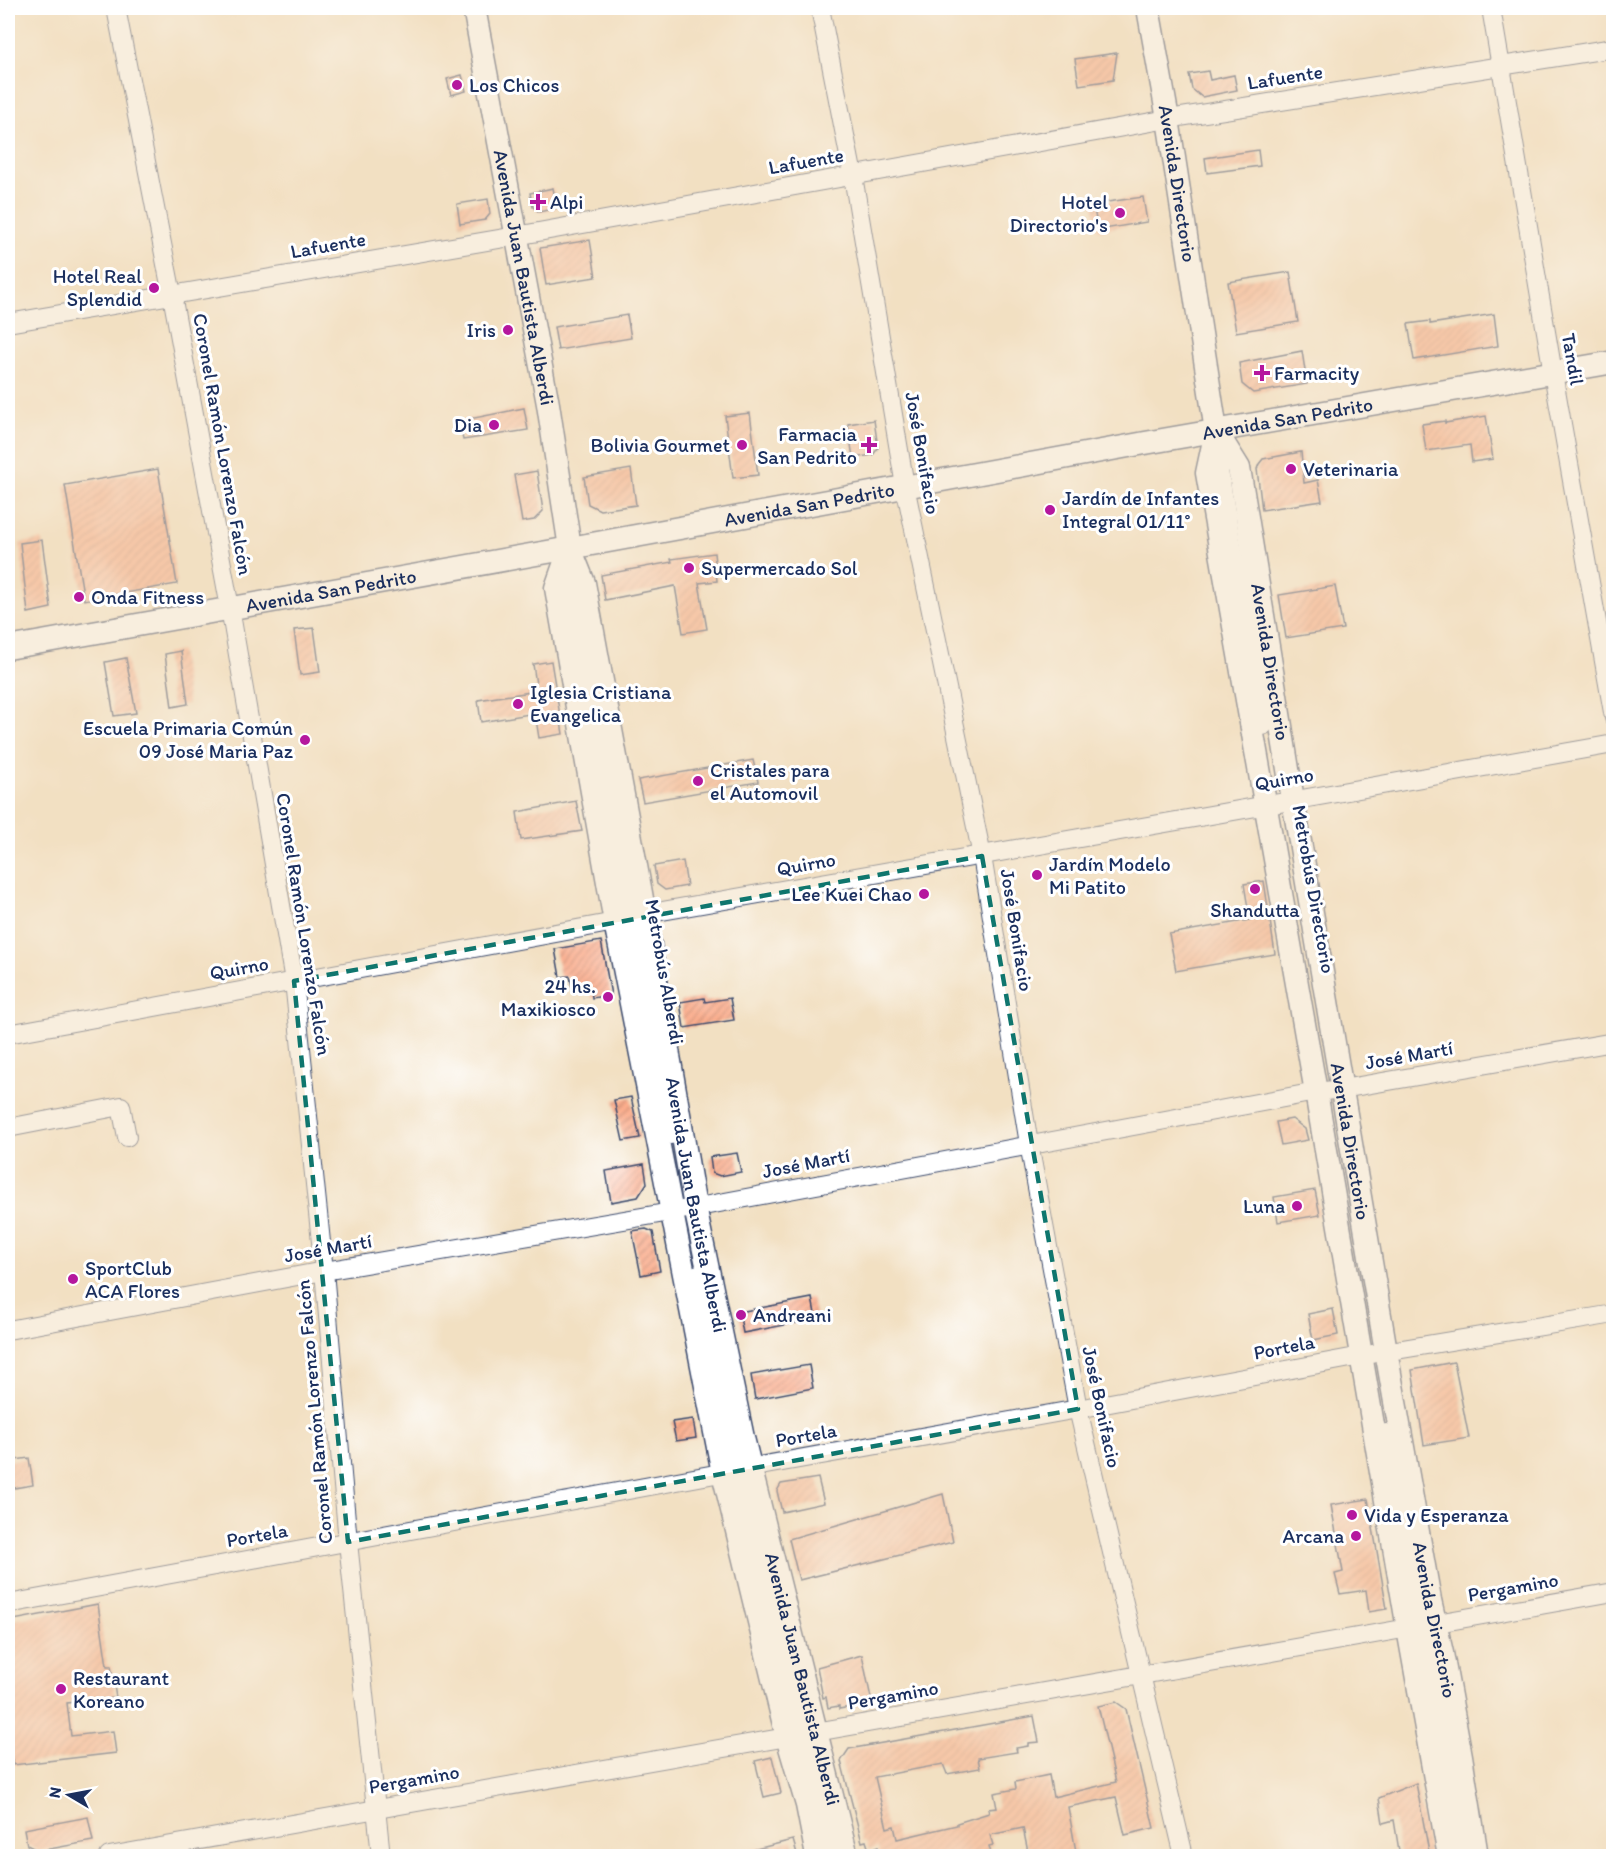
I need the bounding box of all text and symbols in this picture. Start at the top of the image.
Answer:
street label: Lafuente [1245,59,1325,95]
place label: Los Chicos [469,73,559,97]
marker: Los Chicos [450,78,464,92]
street label: Avenida Directorio [1154,103,1202,264]
street label: Lafuente [766,143,846,179]
street label: Avenida Juan Bautista Alberdi [489,148,560,407]
place label: Alpi [550,190,583,214]
place label: Hotel Directorio's [1010,190,1108,237]
marker: Alpi [531,195,545,209]
marker: Hotel Directorio's [1113,206,1127,220]
street label: Lafuente [288,227,368,263]
place label: Hotel Real Splendid [53,264,142,311]
marker: Hotel Real Splendid [147,281,161,295]
street label: Coronel Ramón Lorenzo Falcón [188,311,258,577]
place label: Iris [467,318,496,342]
marker: Iris [501,323,515,337]
street label: Tandil [1557,331,1589,387]
place label: Farmacity [1274,361,1360,385]
marker: Farmacity [1255,366,1269,380]
street label: José Bonifacio [900,390,946,516]
street label: Avenida San Pedrito [1200,392,1375,445]
place label: Dia [454,413,482,437]
marker: Dia [487,418,501,432]
place label: Farmacia San Pedrito [757,422,858,469]
place label: Bolivia Gourmet [591,433,730,457]
marker: Bolivia Gourmet [735,438,749,452]
marker: Farmacia San Pedrito [862,438,876,452]
place label: Veterinaria [1303,457,1399,481]
marker: Veterinaria [1284,462,1298,476]
street label: Avenida San Pedrito [722,477,896,532]
place label: Jardín de Infantes Integral 01/11° [1062,486,1219,533]
marker: Jardín de Infantes Integral 01/11° [1043,503,1057,517]
place label: Supermercado Sol [701,556,858,580]
marker: Supermercado Sol [682,561,696,575]
street label: Avenida San Pedrito [244,564,418,617]
street label: Avenida Directorio [1246,582,1295,742]
place label: Onda Fitness [91,585,204,609]
marker: Onda Fitness [72,590,86,604]
place label: Iglesia Cristiana Evangelica [530,680,672,727]
marker: Iglesia Cristiana Evangelica [511,697,525,711]
place label: Escuela Primaria Común 09 José Maria Paz [83,716,294,763]
marker: Escuela Primaria Común 09 José Maria Paz [298,733,312,747]
place label: Cristales para el Automovil [710,758,830,805]
street label: Quirno [1253,762,1315,796]
marker: Cristales para el Automovil [691,774,705,788]
street label: Coronel Ramón Lorenzo Falcón [271,791,337,1057]
street label: Metrobús Directorio [1287,803,1341,975]
street label: Quirno [775,847,837,881]
place label: Jardín Modelo Mi Patito [1049,852,1171,899]
street label: José Bonifacio [995,867,1039,993]
marker: Jardín Modelo Mi Patito [1030,868,1044,882]
place label: Lee Kuei Chao [791,882,912,906]
marker: Shandutta [1248,882,1262,896]
marker: Lee Kuei Chao [917,887,931,901]
street label: Metrobús Alberdi [640,897,690,1047]
place label: Shandutta [1210,898,1300,922]
street label: Quirno [208,951,270,985]
place label: 24 hs. Maxikiosco [501,974,596,1021]
marker: 24 hs. Maxikiosco [601,990,615,1004]
street label: José Martí [1363,1035,1455,1075]
street label: Avenida Directorio [1326,1061,1376,1222]
street label: Avenida Juan Bautista Alberdi [661,1075,733,1335]
street label: José Martí [760,1143,852,1183]
place label: Luna [1243,1194,1285,1218]
marker: Luna [1290,1199,1304,1213]
street label: José Martí [282,1228,374,1268]
place label: SportClub ACA Flores [85,1256,180,1303]
marker: SportClub ACA Flores [66,1272,80,1286]
street label: Coronel Ramón Lorenzo Falcón [290,1278,338,1545]
place label: Andreani [753,1303,832,1327]
marker: Andreani [734,1308,748,1322]
street label: Portela [1251,1329,1317,1365]
street label: José Bonifacio [1077,1344,1127,1470]
street label: Portela [773,1418,839,1452]
place label: Vida y Esperanza [1364,1503,1509,1527]
marker: Vida y Esperanza [1345,1508,1359,1522]
street label: Portela [224,1518,290,1552]
place label: Arcana [1283,1524,1344,1548]
marker: Arcana [1349,1529,1363,1543]
street label: Avenida Directorio [1408,1540,1462,1700]
street label: Avenida Juan Bautista Alberdi [760,1550,846,1808]
street label: Pergamino [1466,1567,1560,1607]
place label: Restaurant Koreano [73,1666,169,1713]
street label: Pergamino [846,1675,940,1715]
marker: Restaurant Koreano [54,1682,68,1696]
street label: Pergamino [367,1759,461,1799]
north arrow [39,1765,99,1825]
text: N [44,1786,65,1799]

